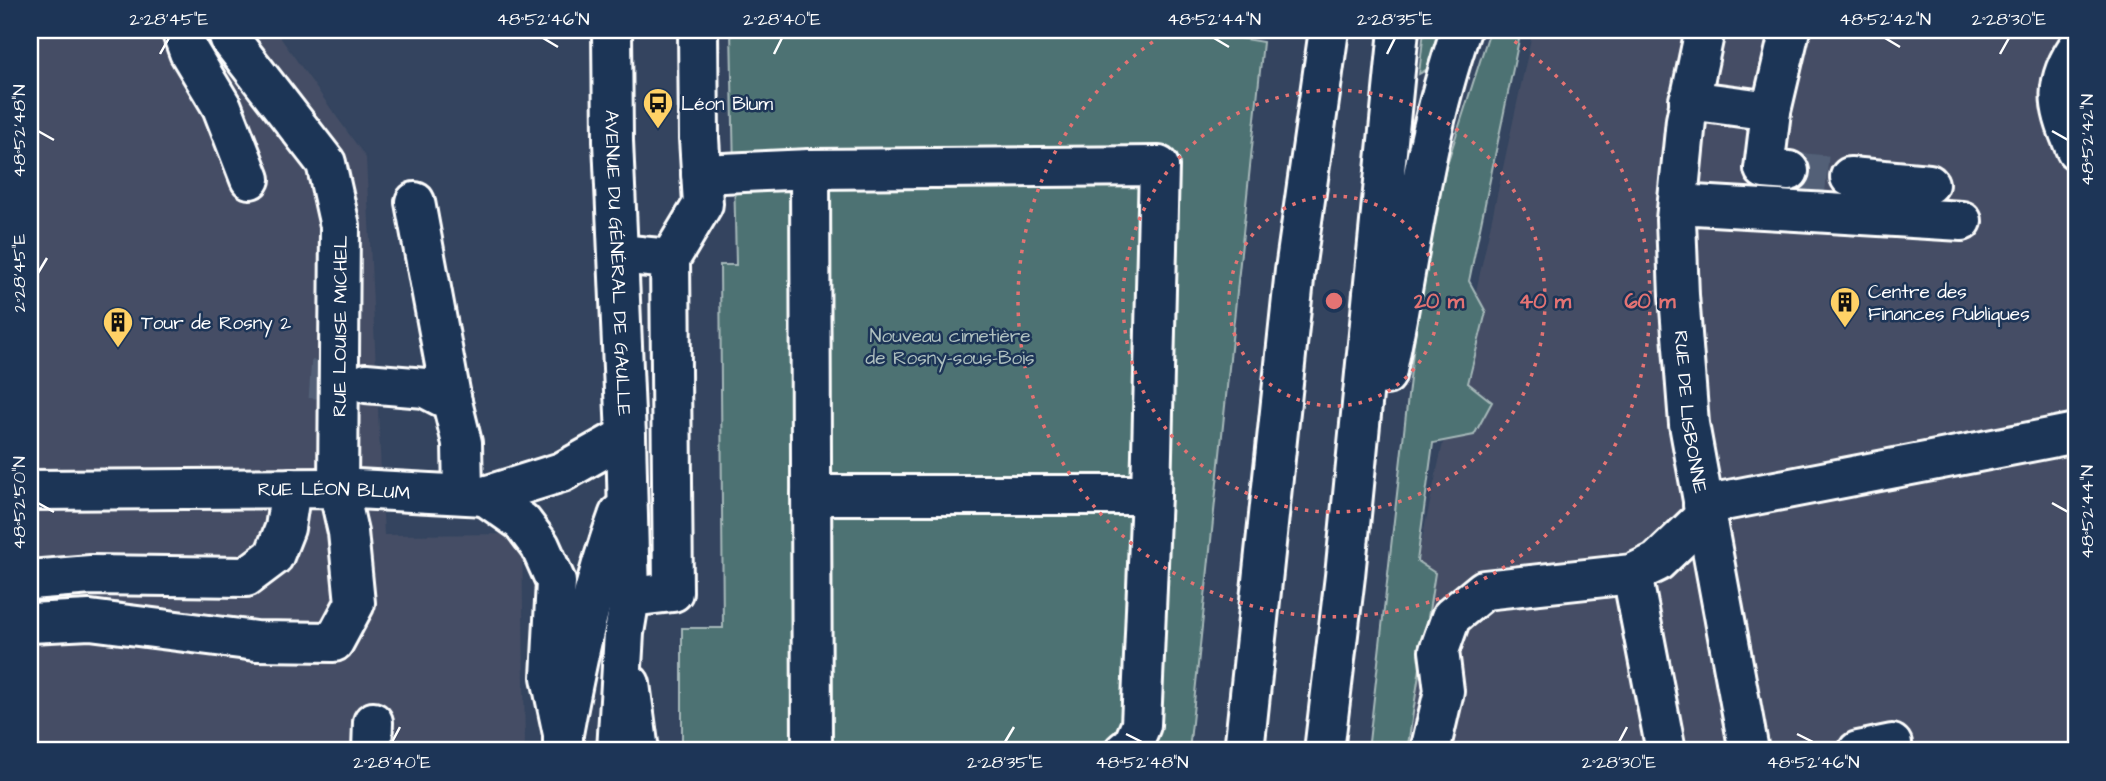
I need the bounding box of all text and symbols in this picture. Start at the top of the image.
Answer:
text: 2°28'45"E [129,7,209,32]
text: 48°52'46"N [497,7,589,32]
text: 2°28'40"E [743,7,821,32]
text: 48°52'44"N [1167,7,1261,32]
text: 2°28'35"E [1357,7,1433,32]
text: 48°52'42"N [1839,7,1931,32]
text: 2°28'30"E [1972,7,2047,32]
text: 48°52'48"N [7,84,32,178]
bus stop icon: Léon Blum [641,86,675,130]
place label: Léon Blum [681,91,773,118]
text: 48°52'42"N [2075,94,2100,186]
street label: AVENUE DU GÉNÉRAL DE GAULLE [598,110,637,416]
text: 2°28'45"E [7,233,32,313]
street label: RUE LOUISE MICHEL [327,235,355,417]
place label: Centre des Finances Publiques [1868,279,2030,328]
building icon: Centre des Finances Publiques [1828,285,1862,329]
text: 20 m [1413,287,1465,316]
text: 40 m [1519,287,1572,316]
text: 60 m [1624,287,1676,316]
centre of rings [1322,289,1346,313]
building icon: Tour de Rosny 2 [101,305,135,349]
place label: Tour de Rosny 2 [141,310,291,338]
park label: Nouveau cimetière de Rosny-sous-Bois [865,323,1035,373]
street label: RUE DE LISBONNE [1667,329,1713,496]
text: 48°52'50"N [7,456,32,550]
text: 48°52'44"N [2075,465,2100,559]
street label: RUE LÉON BLUM [258,476,411,507]
text: 2°28'40"E [353,750,431,775]
text: 2°28'35"E [967,750,1043,775]
text: 48°52'48"N [1095,750,1189,775]
text: 2°28'30"E [1582,750,1657,775]
text: 48°52'46"N [1767,750,1859,775]

